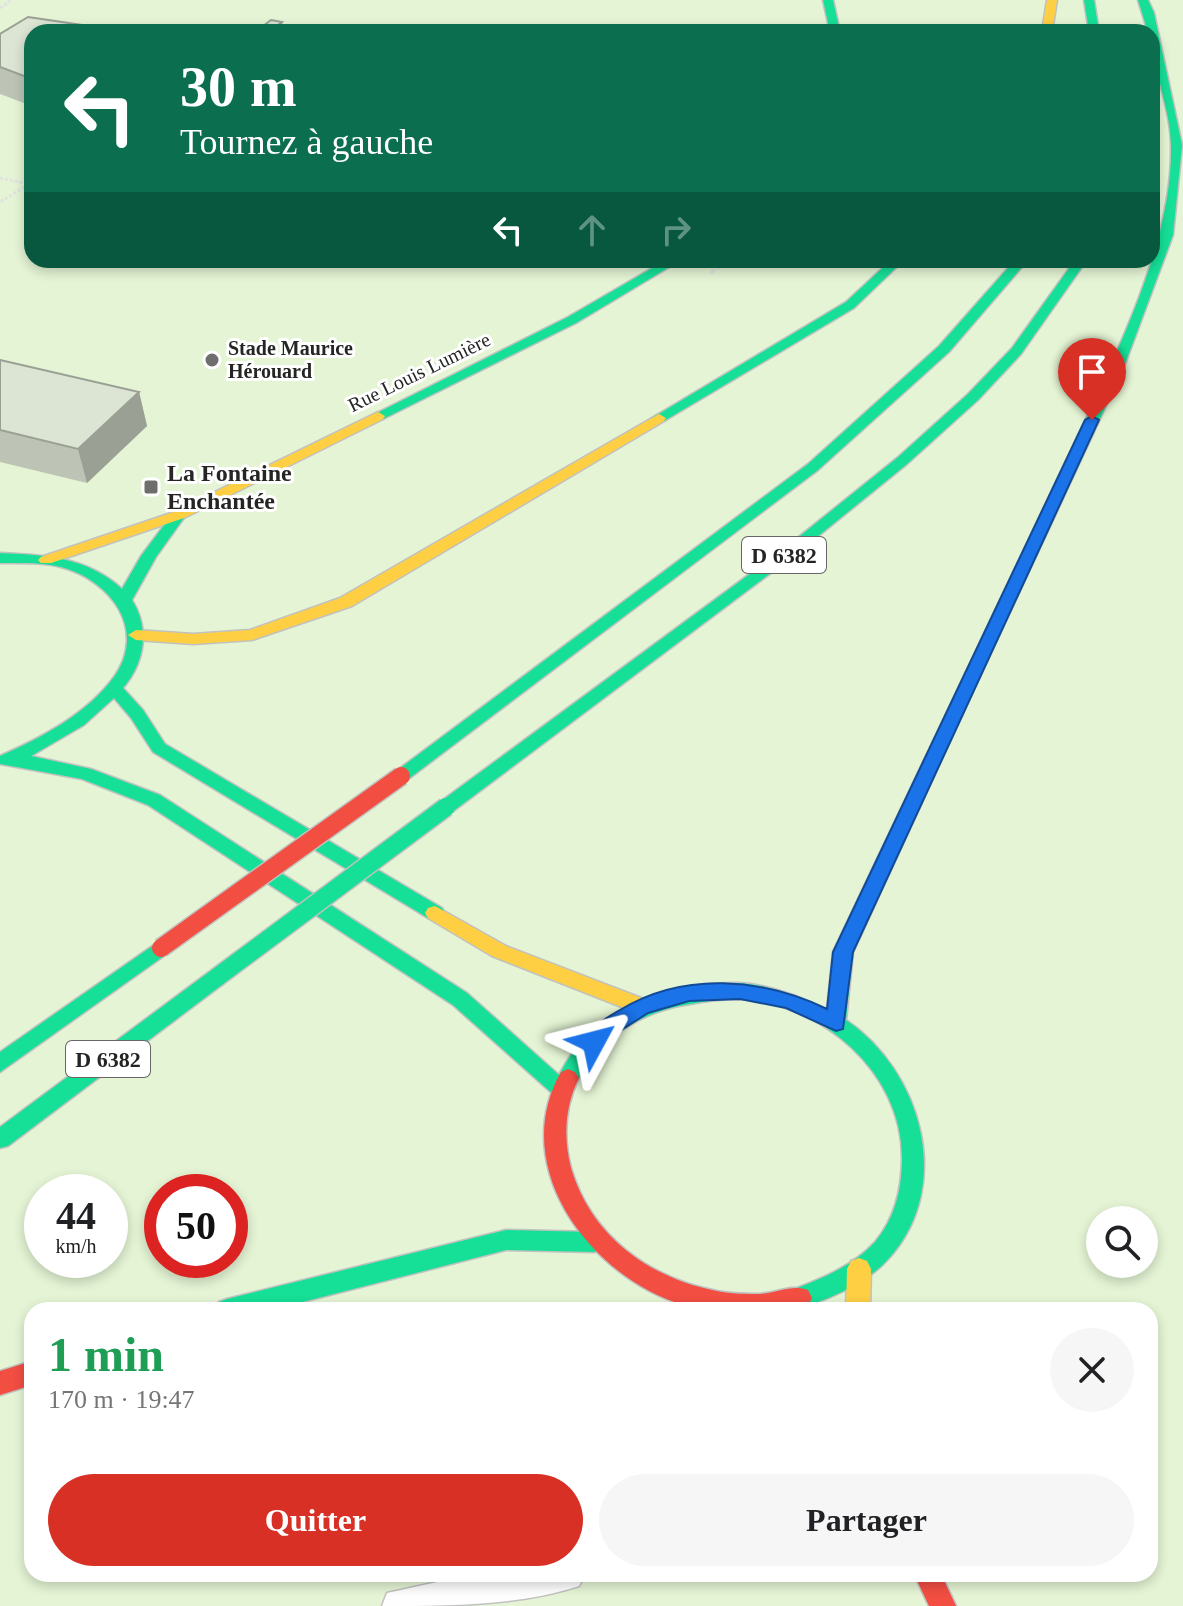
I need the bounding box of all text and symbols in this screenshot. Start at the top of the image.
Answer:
icon: left [48,56,152,160]
text: 30 m [180,56,297,118]
text: Tournez à gauche [180,122,433,162]
icon: left [486,208,530,252]
icon: ahead [570,208,614,252]
icon: right [654,208,698,252]
street label: Rue Louis Lumière [344,328,494,416]
place label: Stade Maurice Hérouard [228,337,353,382]
pin [1058,338,1126,420]
icon: arrive [1070,350,1114,394]
marker: Stade Maurice Hérouard [203,351,221,369]
place label: La Fontaine Enchantée [167,460,292,514]
marker: La Fontaine Enchantée [142,478,160,496]
road number: D 6382 [742,537,826,573]
position arrow [552,1000,636,1084]
road number: D 6382 [66,1041,150,1077]
speed limit sign: 50 [144,1174,248,1278]
text: 44 [56,1193,96,1238]
map controls [1086,1206,1158,1278]
button: search [1086,1206,1158,1278]
text: km/h [55,1235,97,1257]
text: 1 min [48,1328,164,1381]
button: close [1050,1328,1134,1412]
text: 170 m · 19:47 [48,1385,195,1414]
button: Quitter [48,1474,583,1566]
button: Partager [599,1474,1134,1566]

